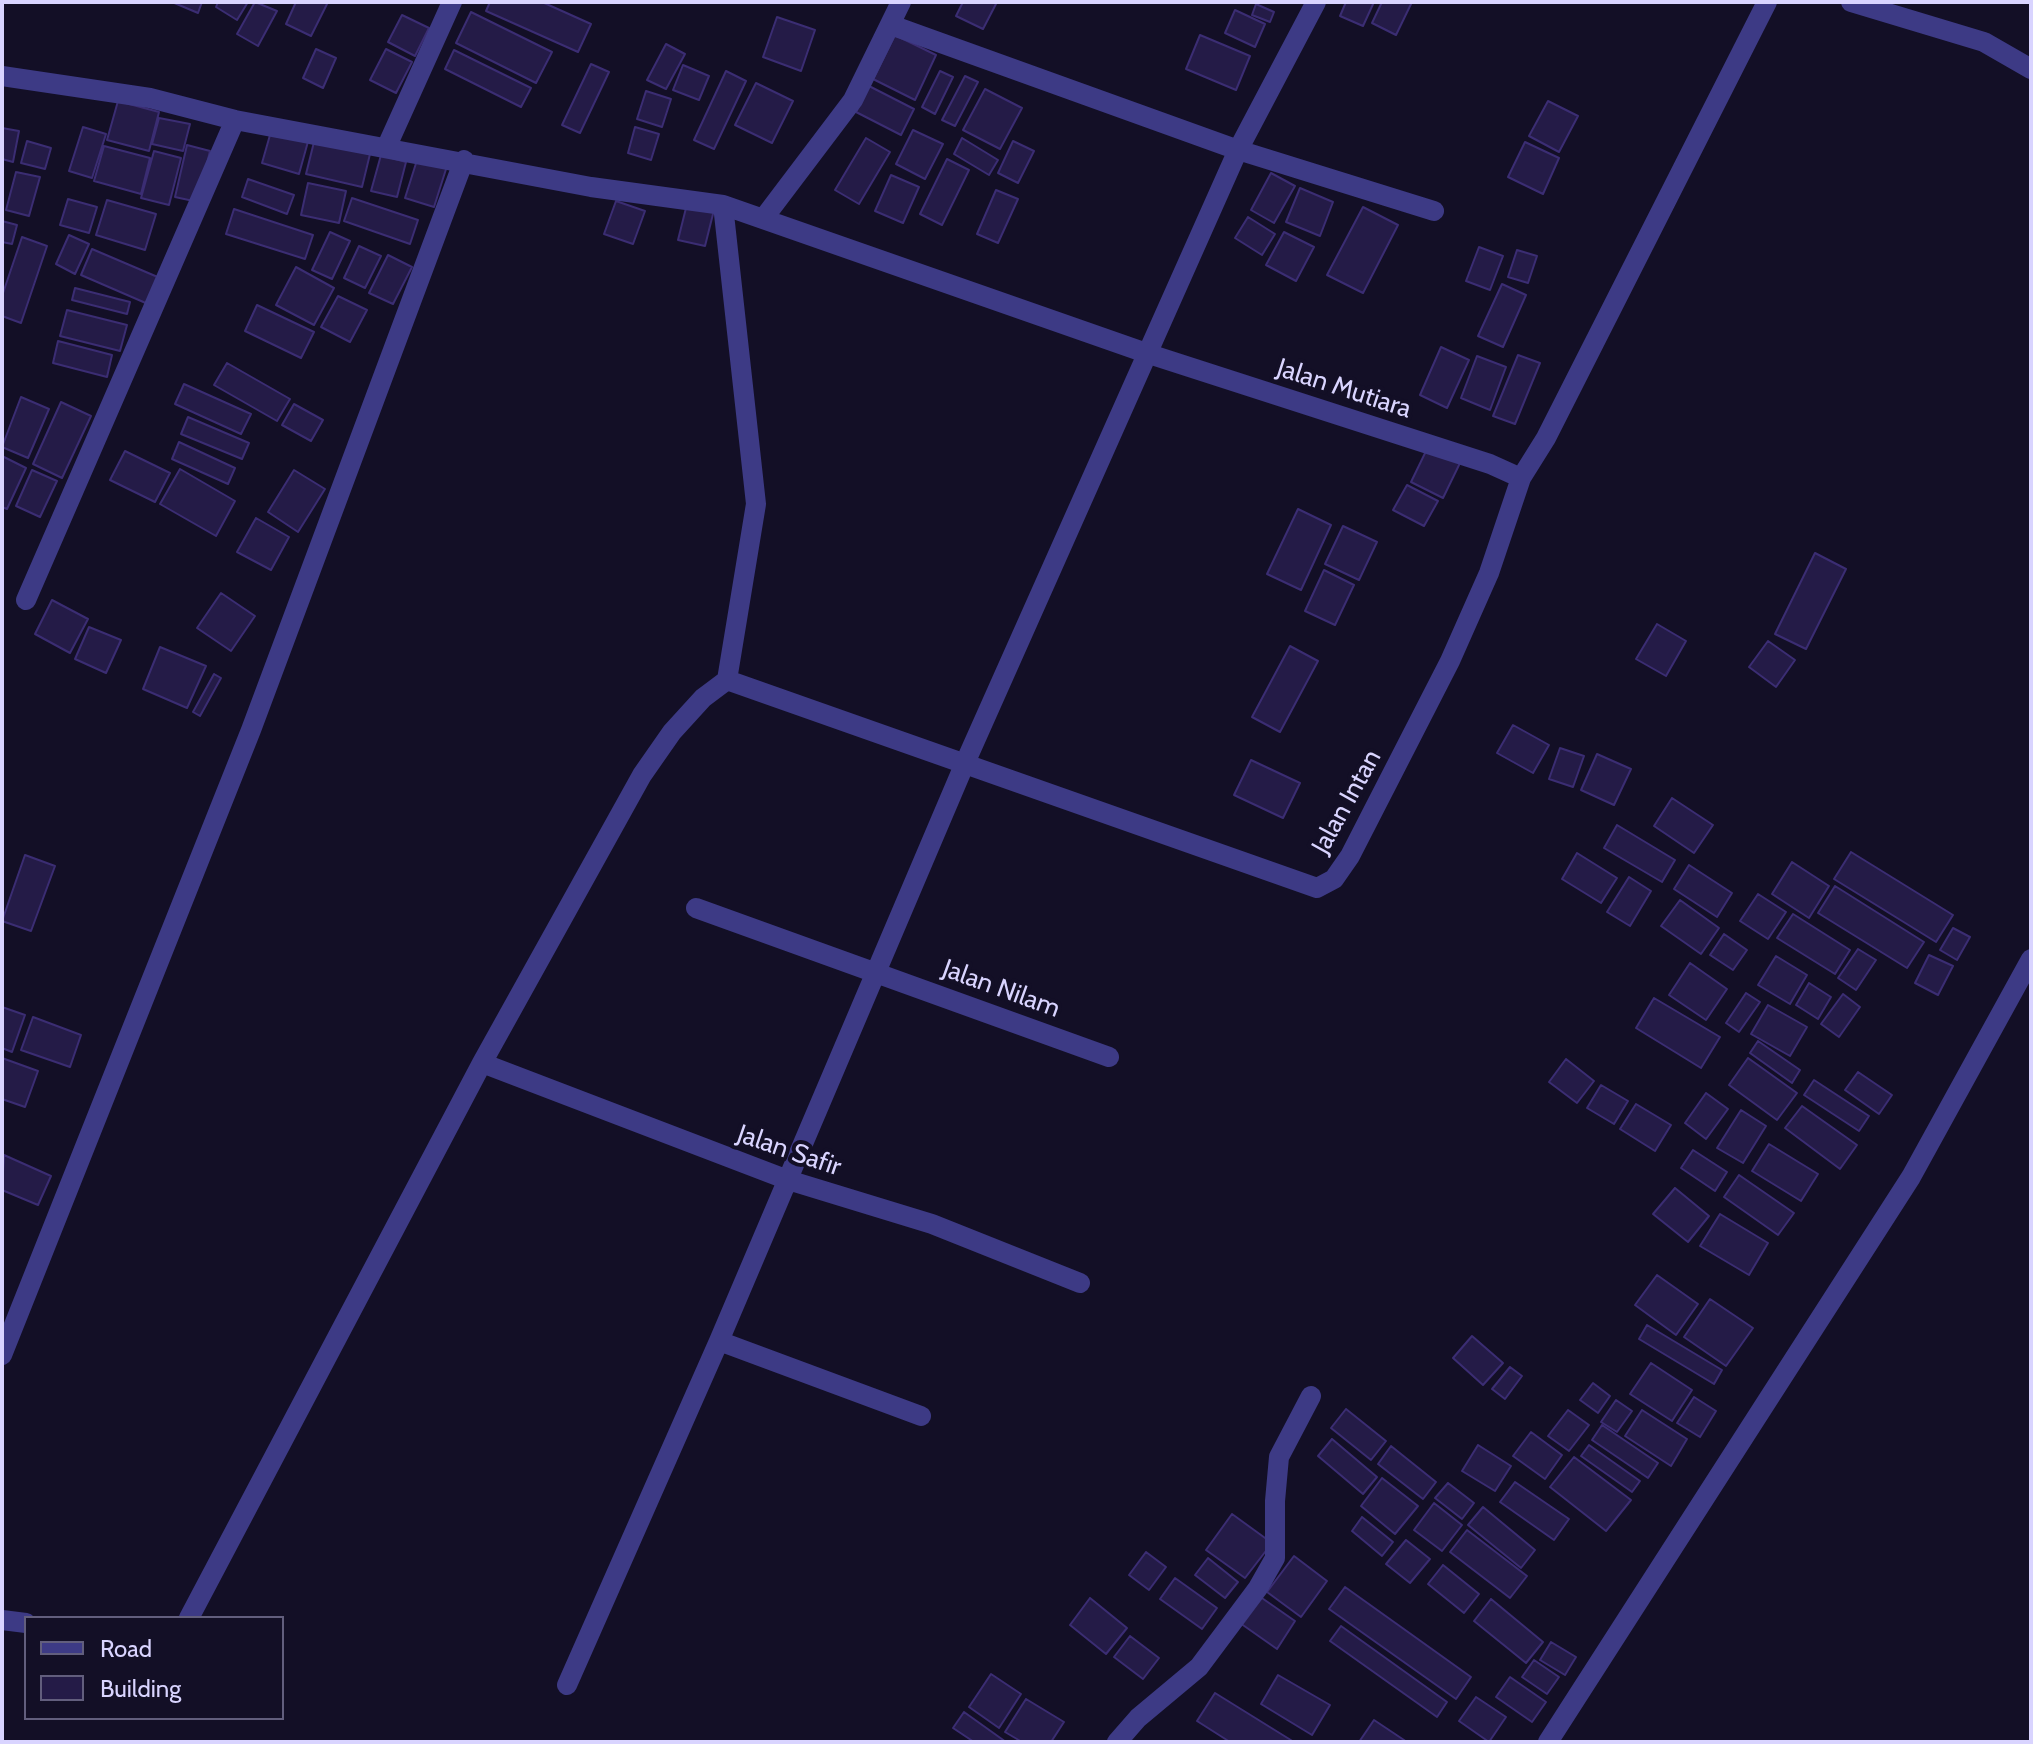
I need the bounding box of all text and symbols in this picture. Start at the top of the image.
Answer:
street label: Jalan Mutiara [1273,353,1415,425]
street label: Jalan Intan [1306,744,1388,860]
street label: Jalan Nilam [938,953,1064,1025]
street label: Jalan Safir [733,1119,845,1183]
legend [24,1616,284,1720]
text: Road [100,1634,152,1663]
text: Building [100,1674,181,1703]

